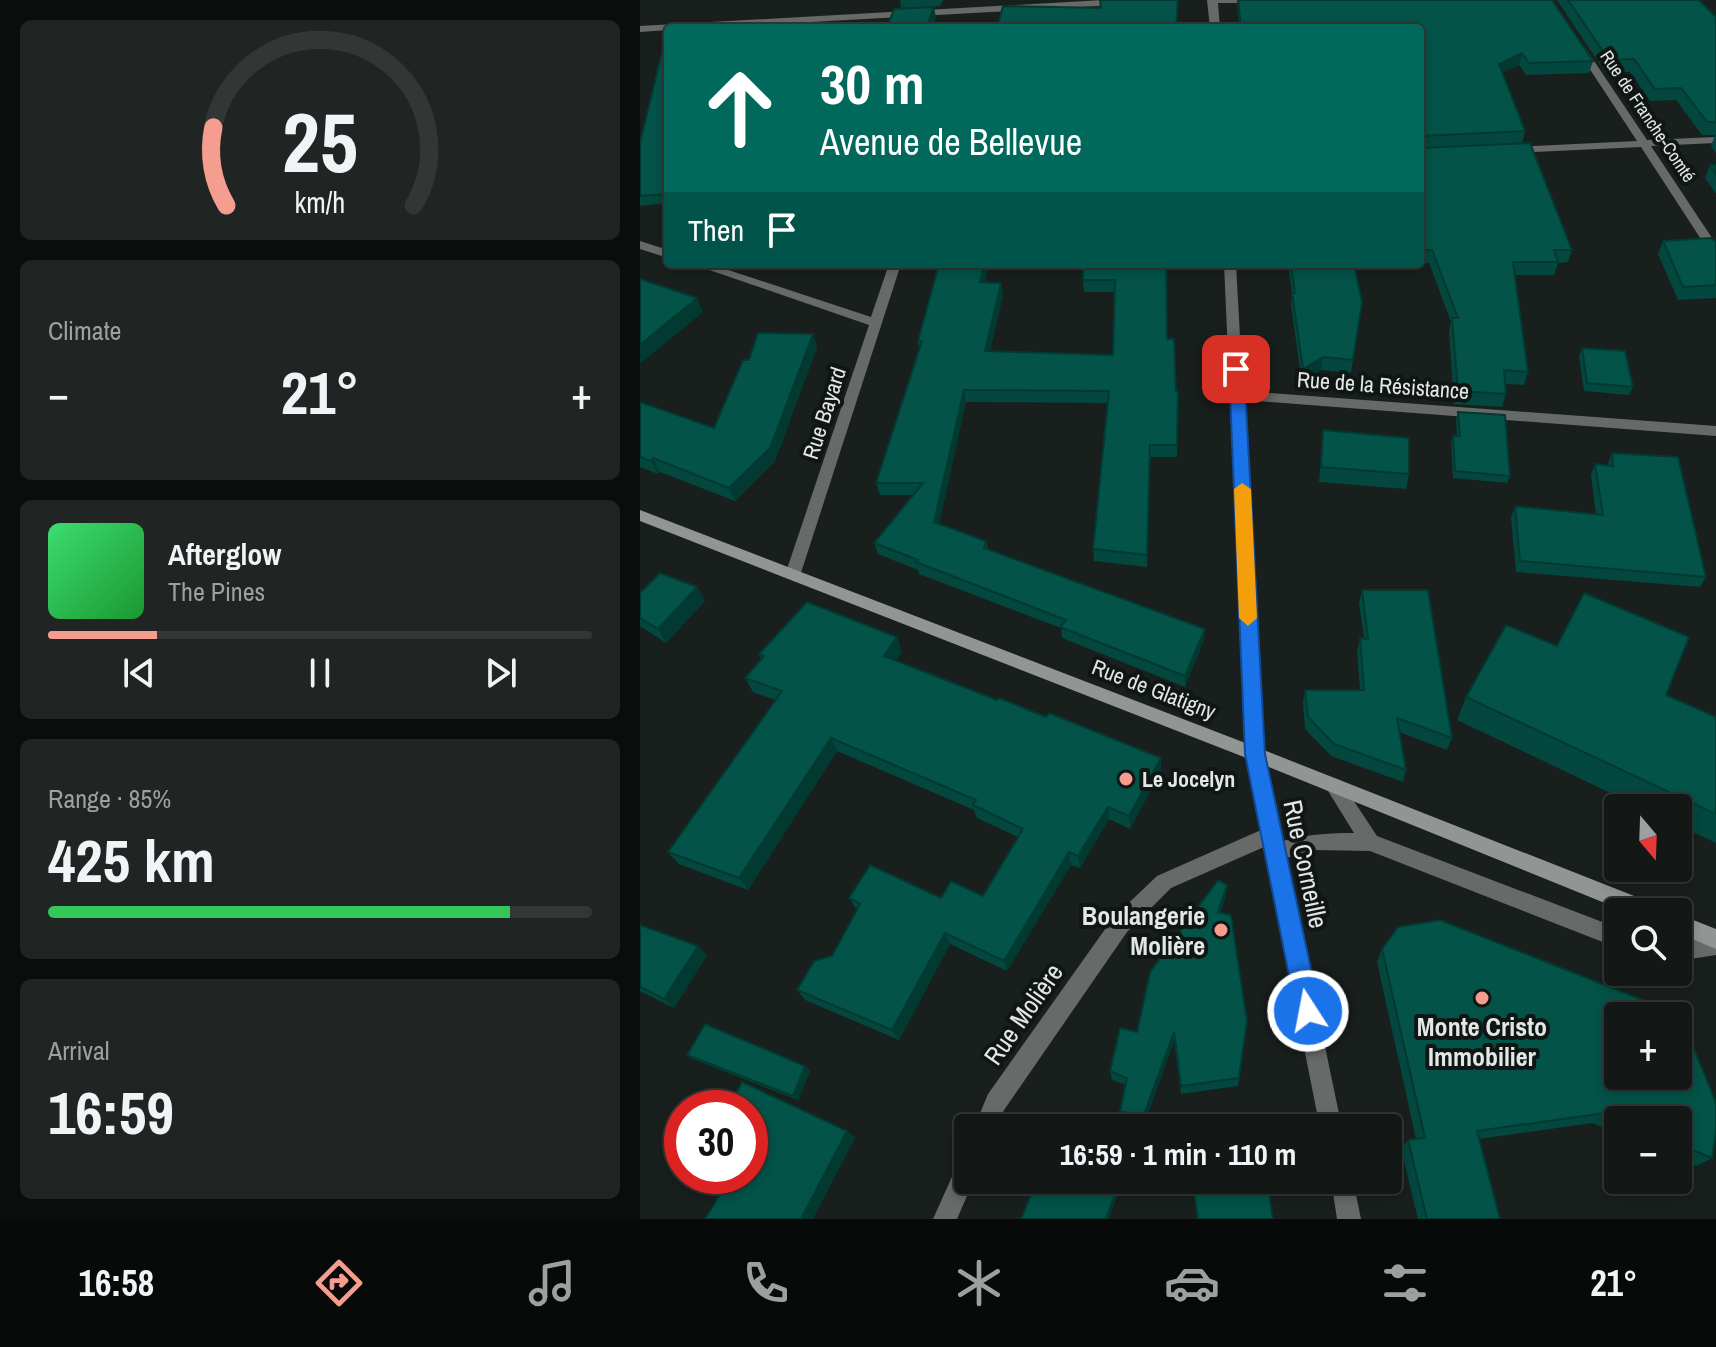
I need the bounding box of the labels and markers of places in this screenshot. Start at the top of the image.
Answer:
pin [1202,335,1270,403]
place label: Le Jocelyn [1142,764,1235,794]
marker: Le Jocelyn [1117,770,1135,788]
place label: Boulangerie Molière [1082,898,1205,963]
marker: Boulangerie Molière [1212,921,1230,939]
marker: Monte Cristo Immobilier [1473,989,1491,1007]
place label: Monte Cristo Immobilier [1417,1009,1547,1074]

